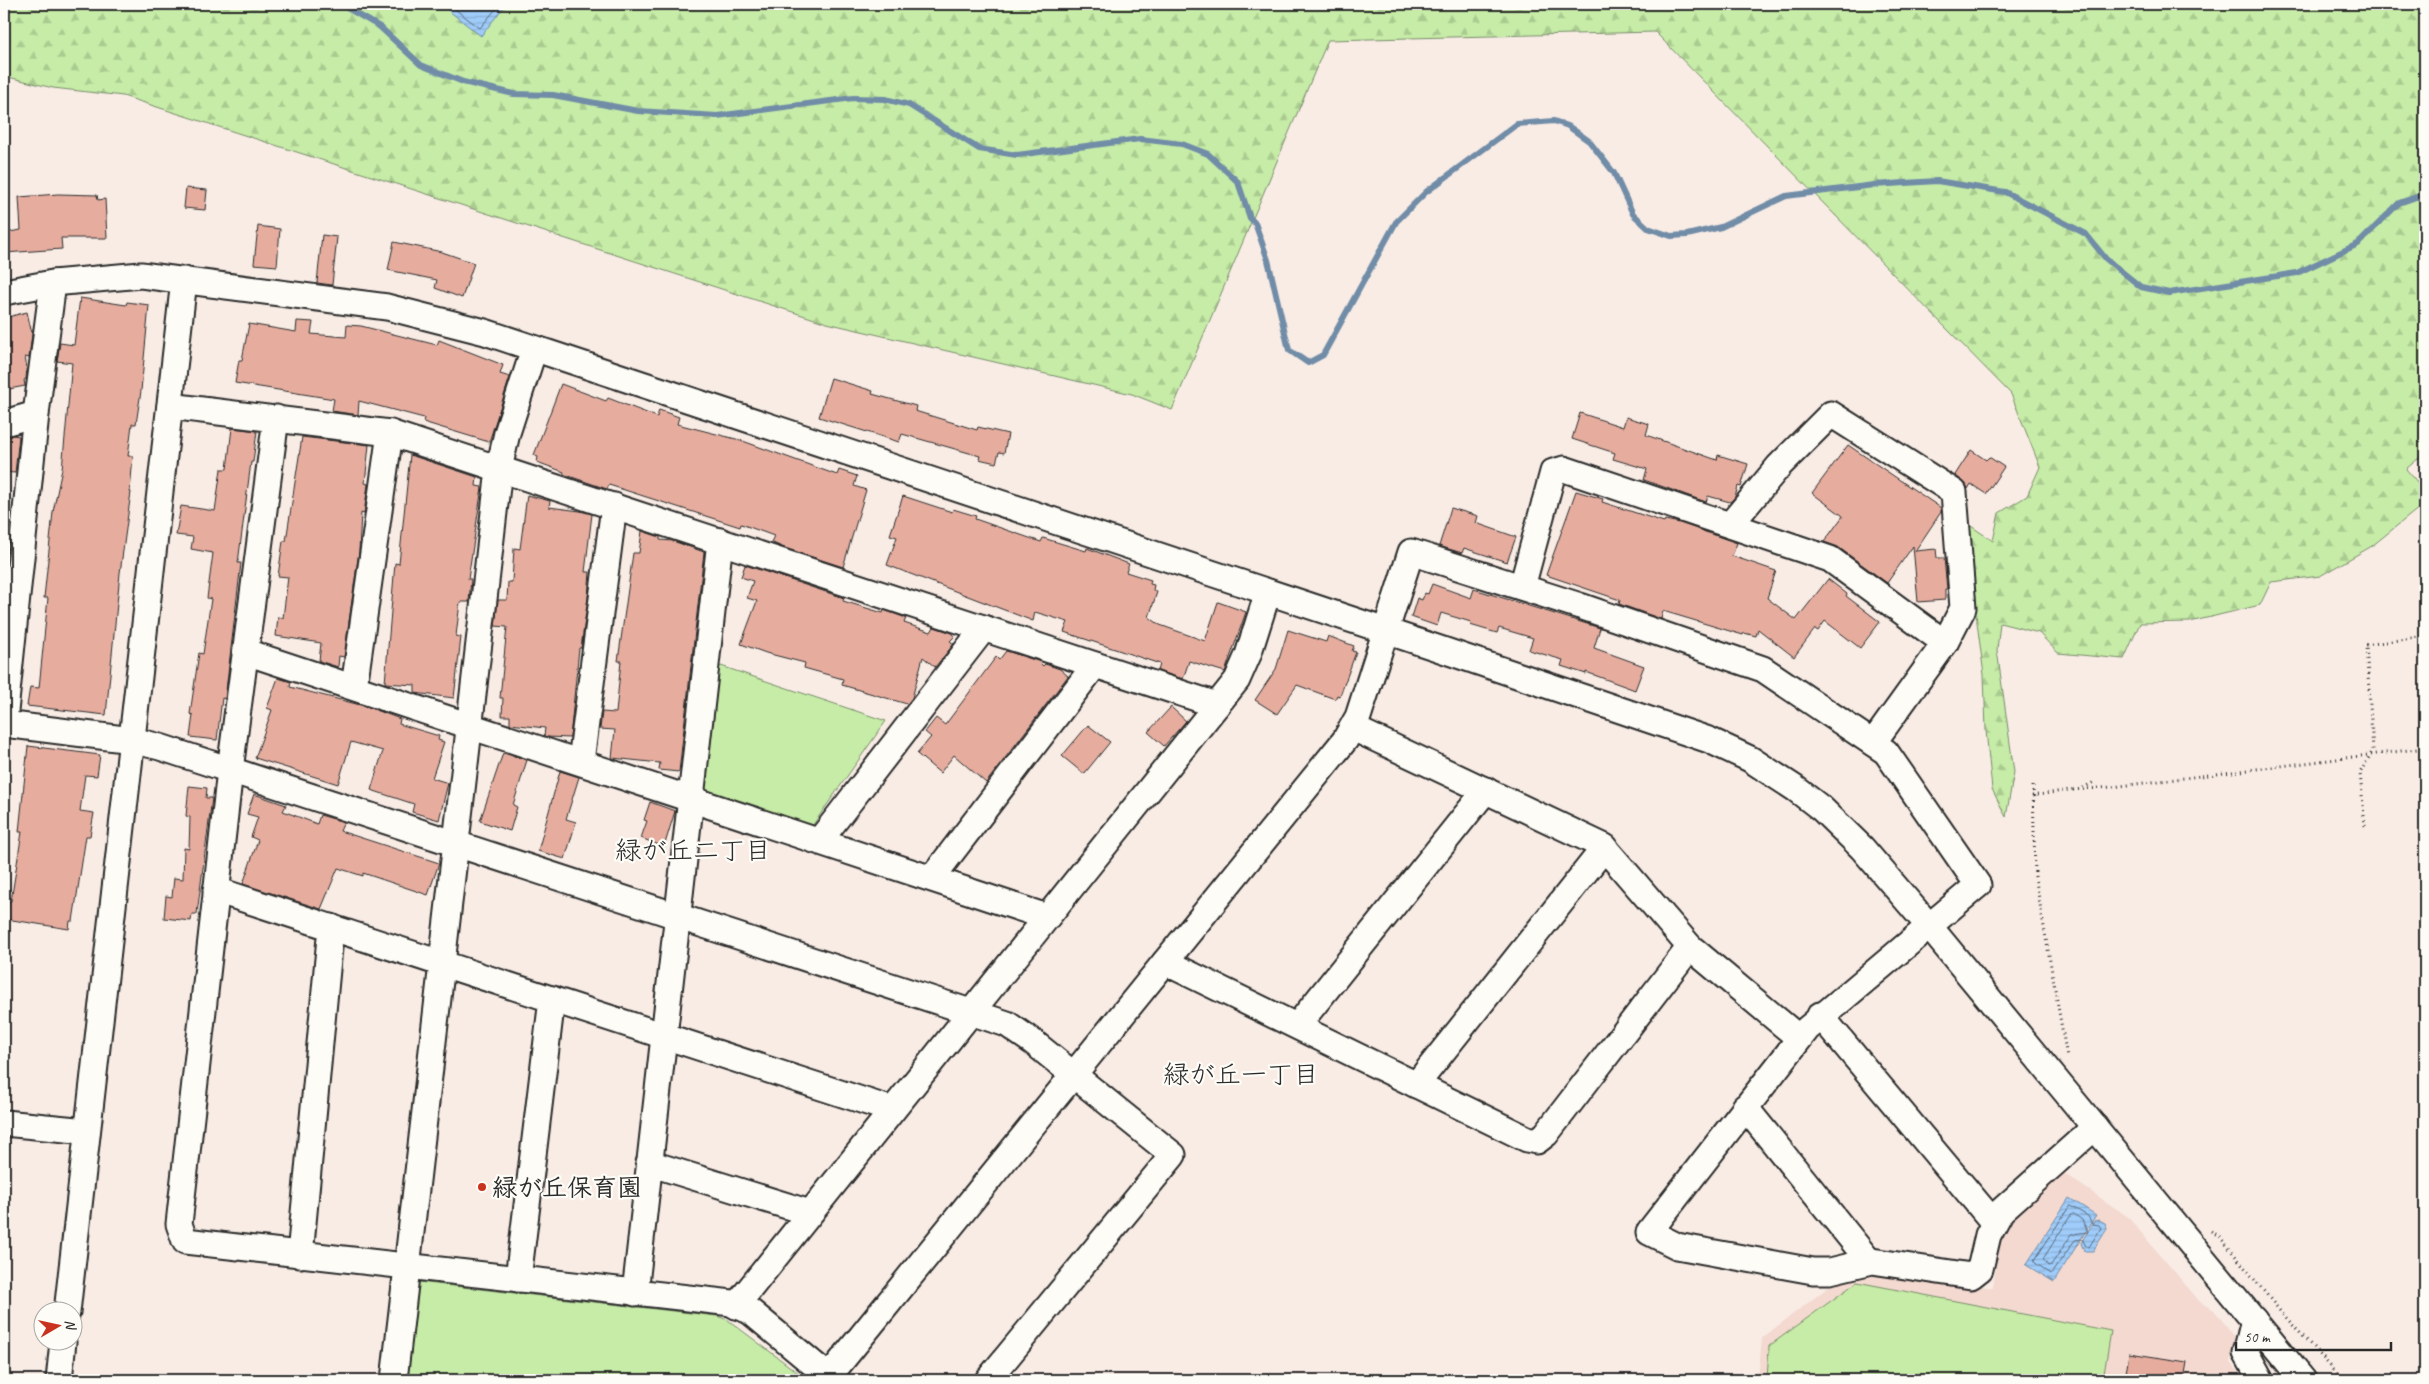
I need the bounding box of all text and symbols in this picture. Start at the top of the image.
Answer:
district label: 緑が丘二丁目 [615,834,771,867]
district label: 緑が丘一丁目 [1163,1058,1319,1091]
place label: 緑が丘保育園 [492,1172,642,1204]
marker: 緑が丘保育園 [476,1181,488,1193]
north arrow [32,1302,82,1352]
text: N [61,1318,80,1332]
scale bar [2236,1319,2392,1351]
text: 50 m [2244,1328,2271,1347]

